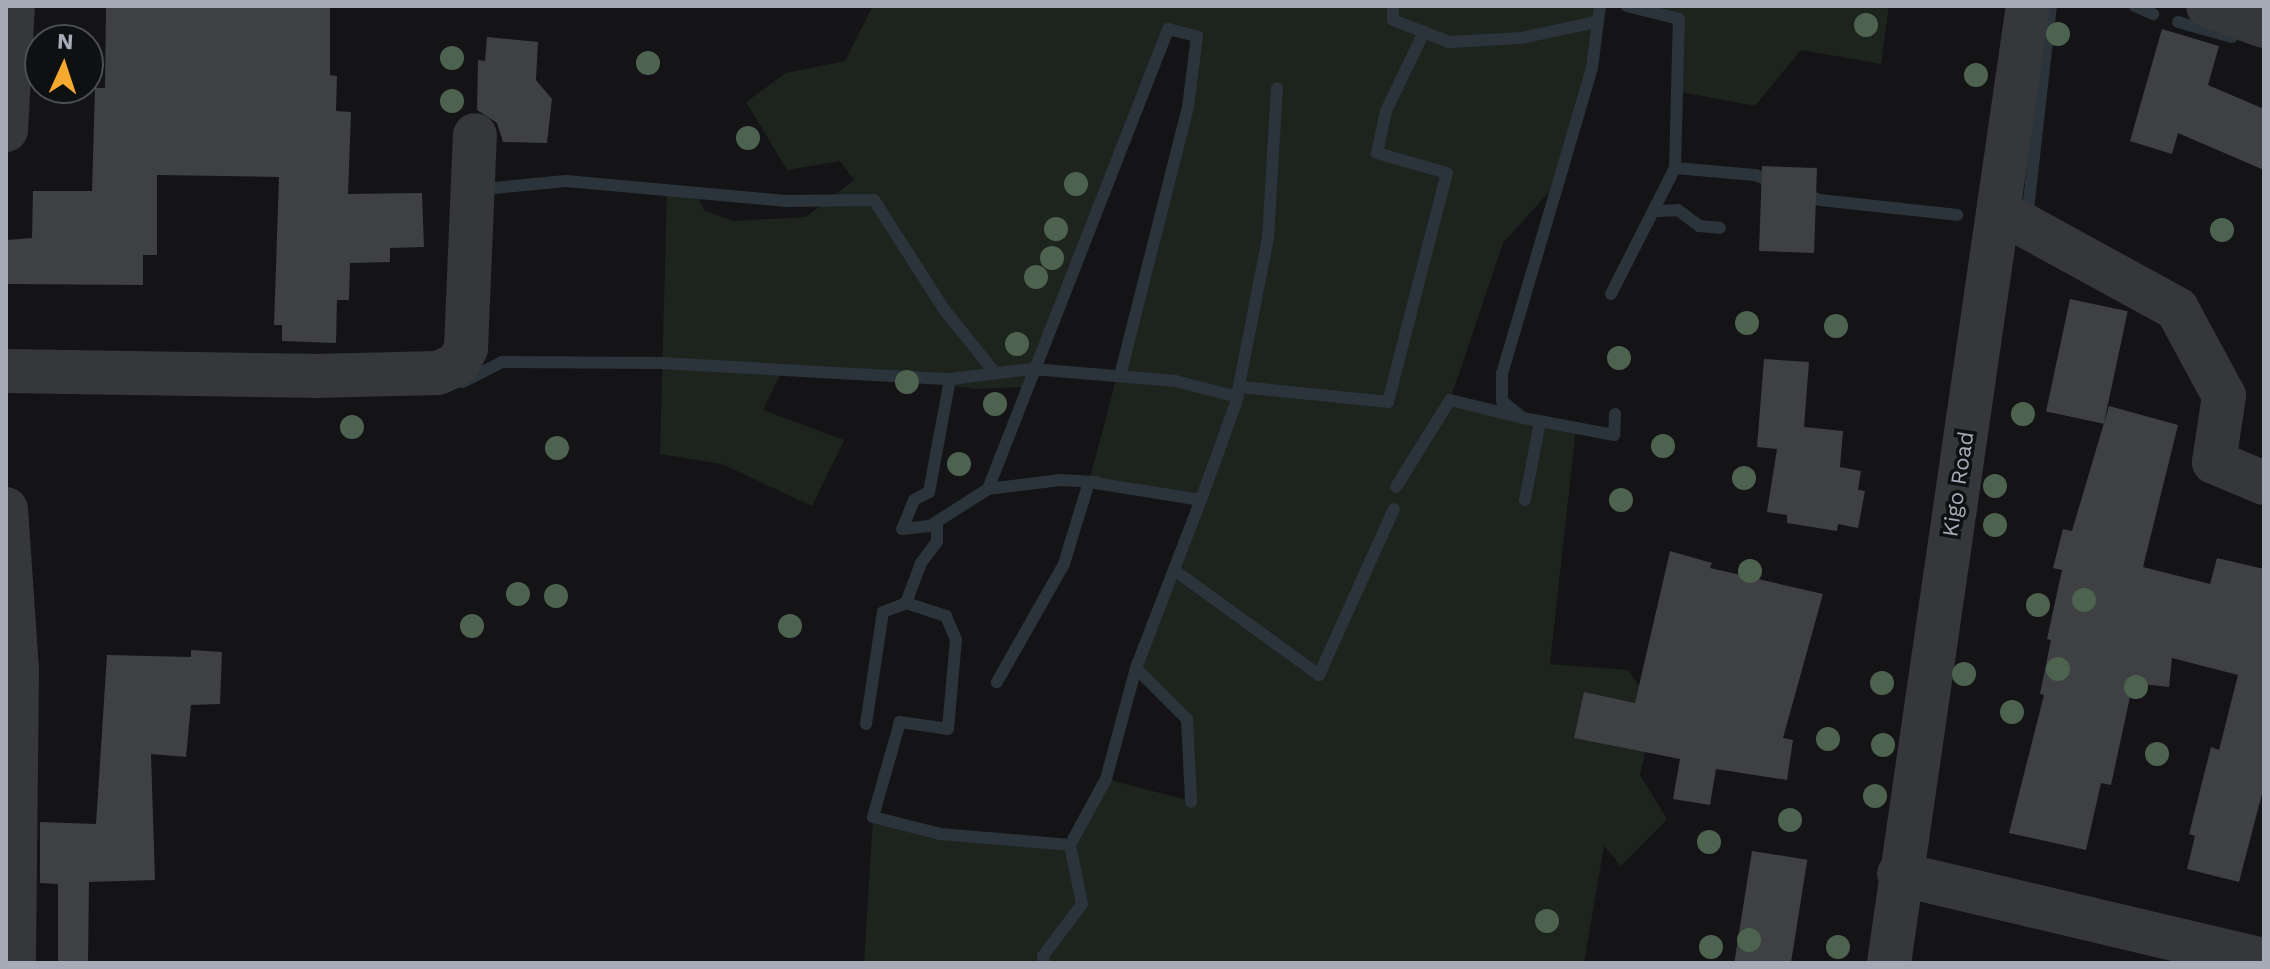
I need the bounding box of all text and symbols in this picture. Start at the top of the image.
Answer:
north arrow [24,24,104,104]
text: N [56,29,74,54]
street label: Kigo Road [1937,429,1979,539]

